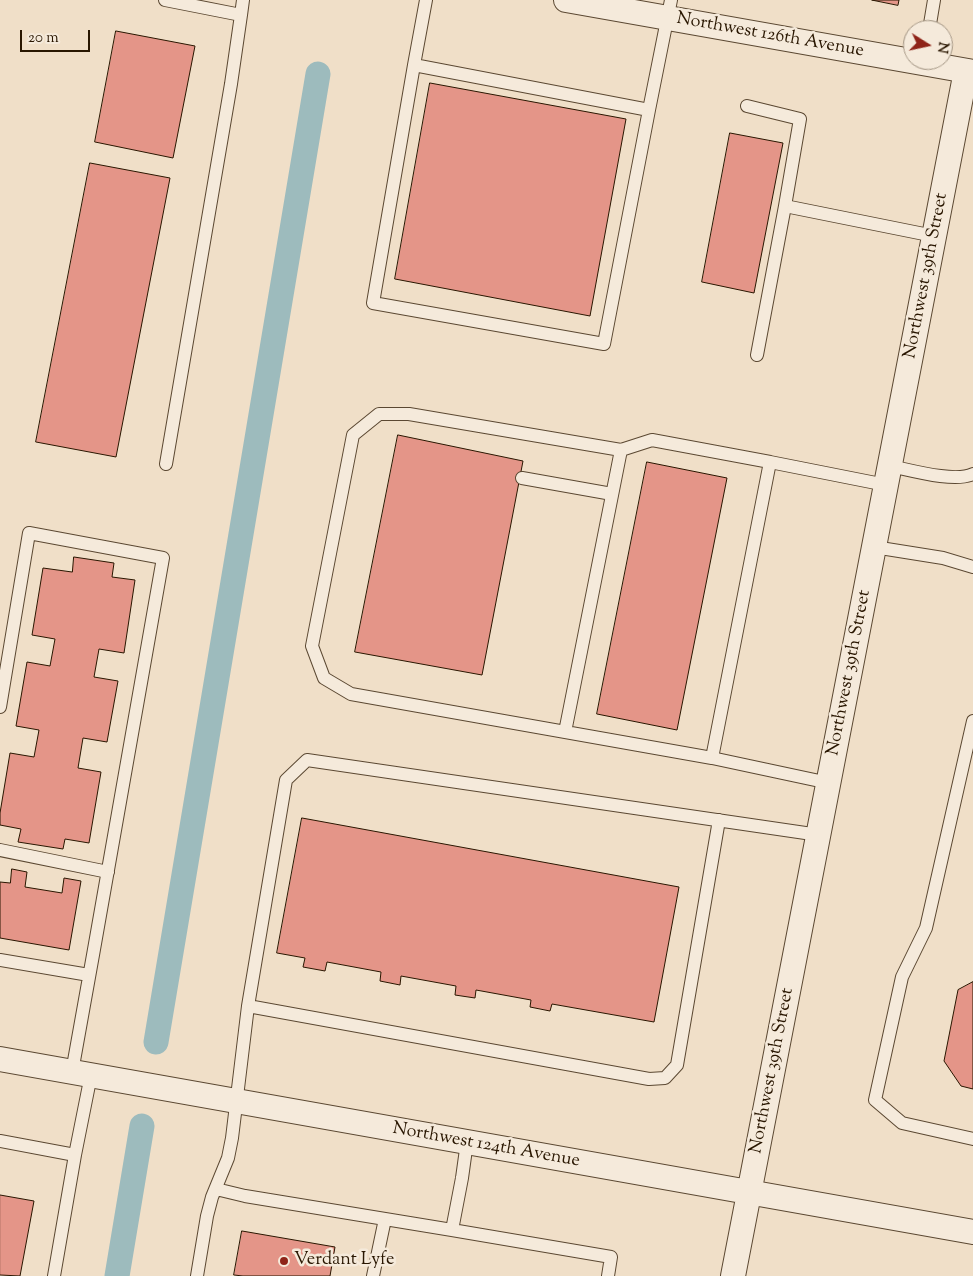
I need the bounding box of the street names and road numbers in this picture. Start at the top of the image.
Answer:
street label: Northwest 126th Avenue [675,9,865,63]
street label: Northwest 39th Street [900,191,954,361]
street label: Northwest 39th Street [823,588,877,758]
street label: Northwest 39th Street [746,986,800,1156]
street label: Northwest 124th Avenue [391,1119,581,1173]

